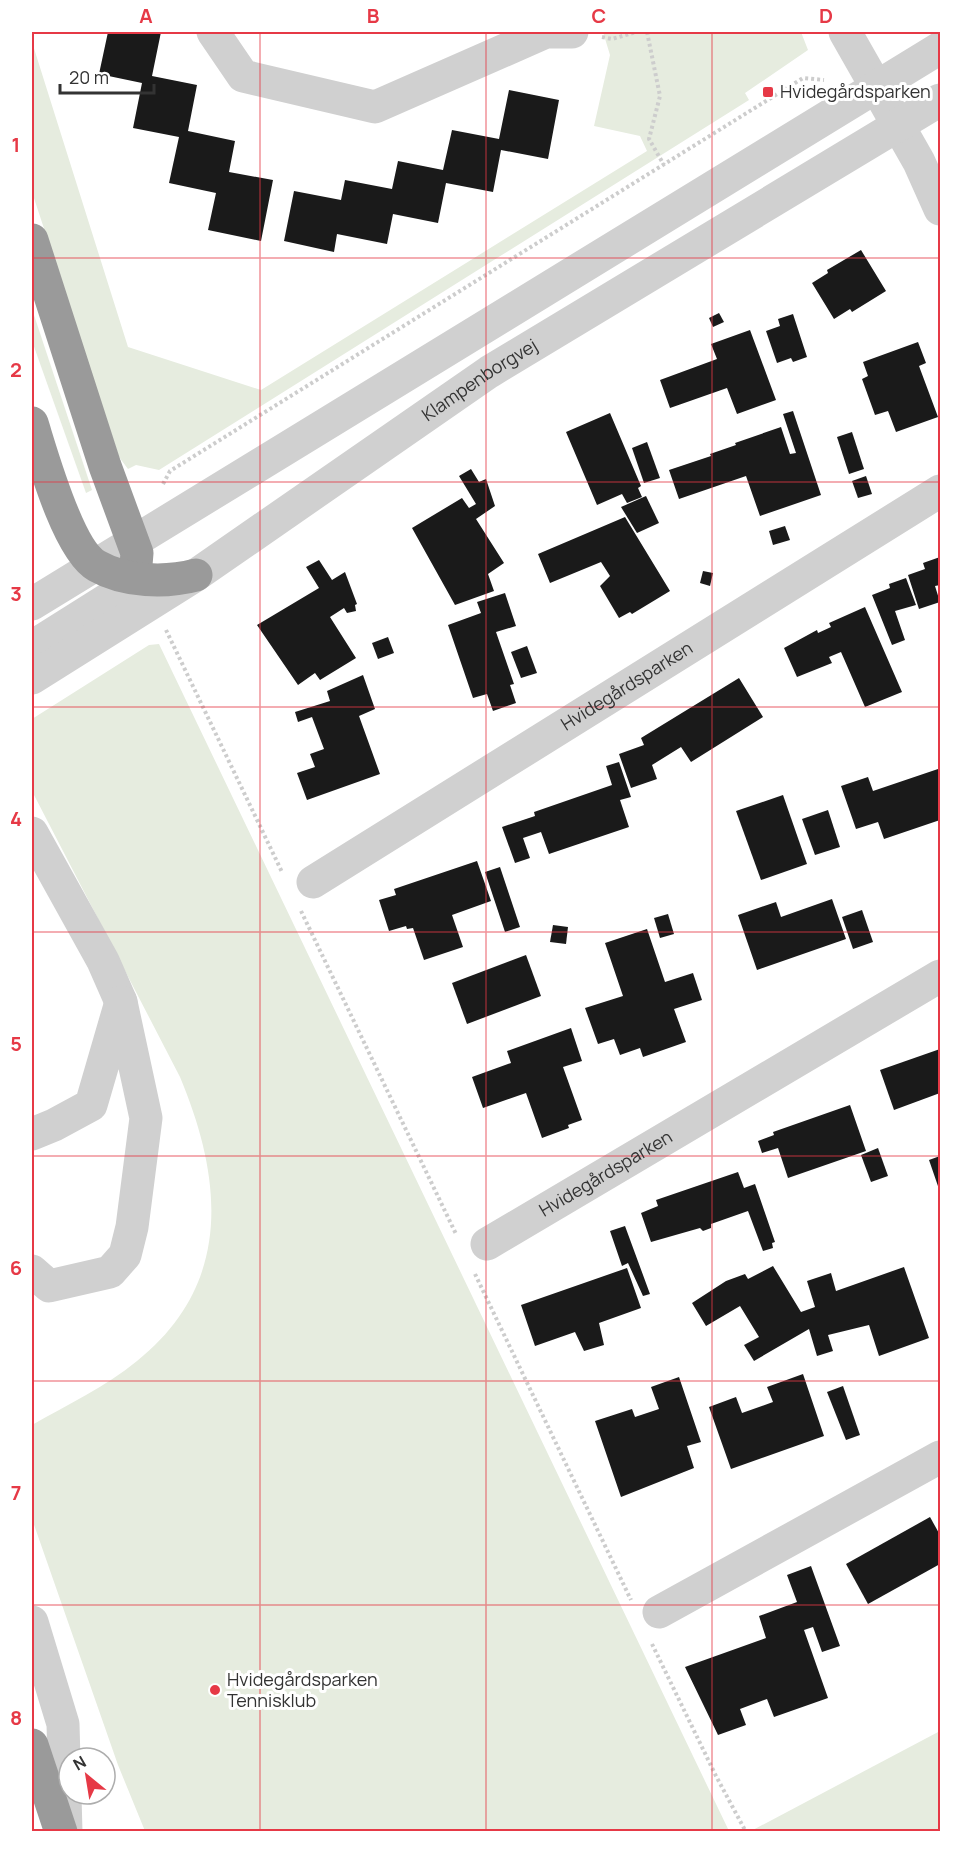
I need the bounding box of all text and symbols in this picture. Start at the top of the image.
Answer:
text: A [139,2,153,29]
text: B [367,2,380,29]
text: C [592,2,606,29]
text: D [819,2,833,29]
scale bar [60,57,154,95]
text: 20 m [69,65,109,89]
place label: Hvidegårdsparken [780,79,931,103]
marker: Hvidegårdsparken [761,85,775,99]
text: 1 [12,131,20,158]
street label: Klampenborgvej [417,333,542,426]
text: 2 [10,356,22,383]
text: 3 [10,580,22,607]
street label: Hvidegårdsparken [556,635,697,735]
text: 4 [10,805,22,832]
text: 5 [10,1030,22,1057]
street label: Hvidegårdsparken [534,1124,676,1222]
text: 6 [10,1254,22,1281]
text: 7 [11,1479,21,1506]
place label: Hvidegårdsparken Tennisklub [227,1667,378,1712]
marker: Hvidegårdsparken Tennisklub [208,1683,222,1697]
text: 8 [10,1704,22,1731]
north arrow [57,1746,117,1806]
text: N [69,1751,90,1775]

